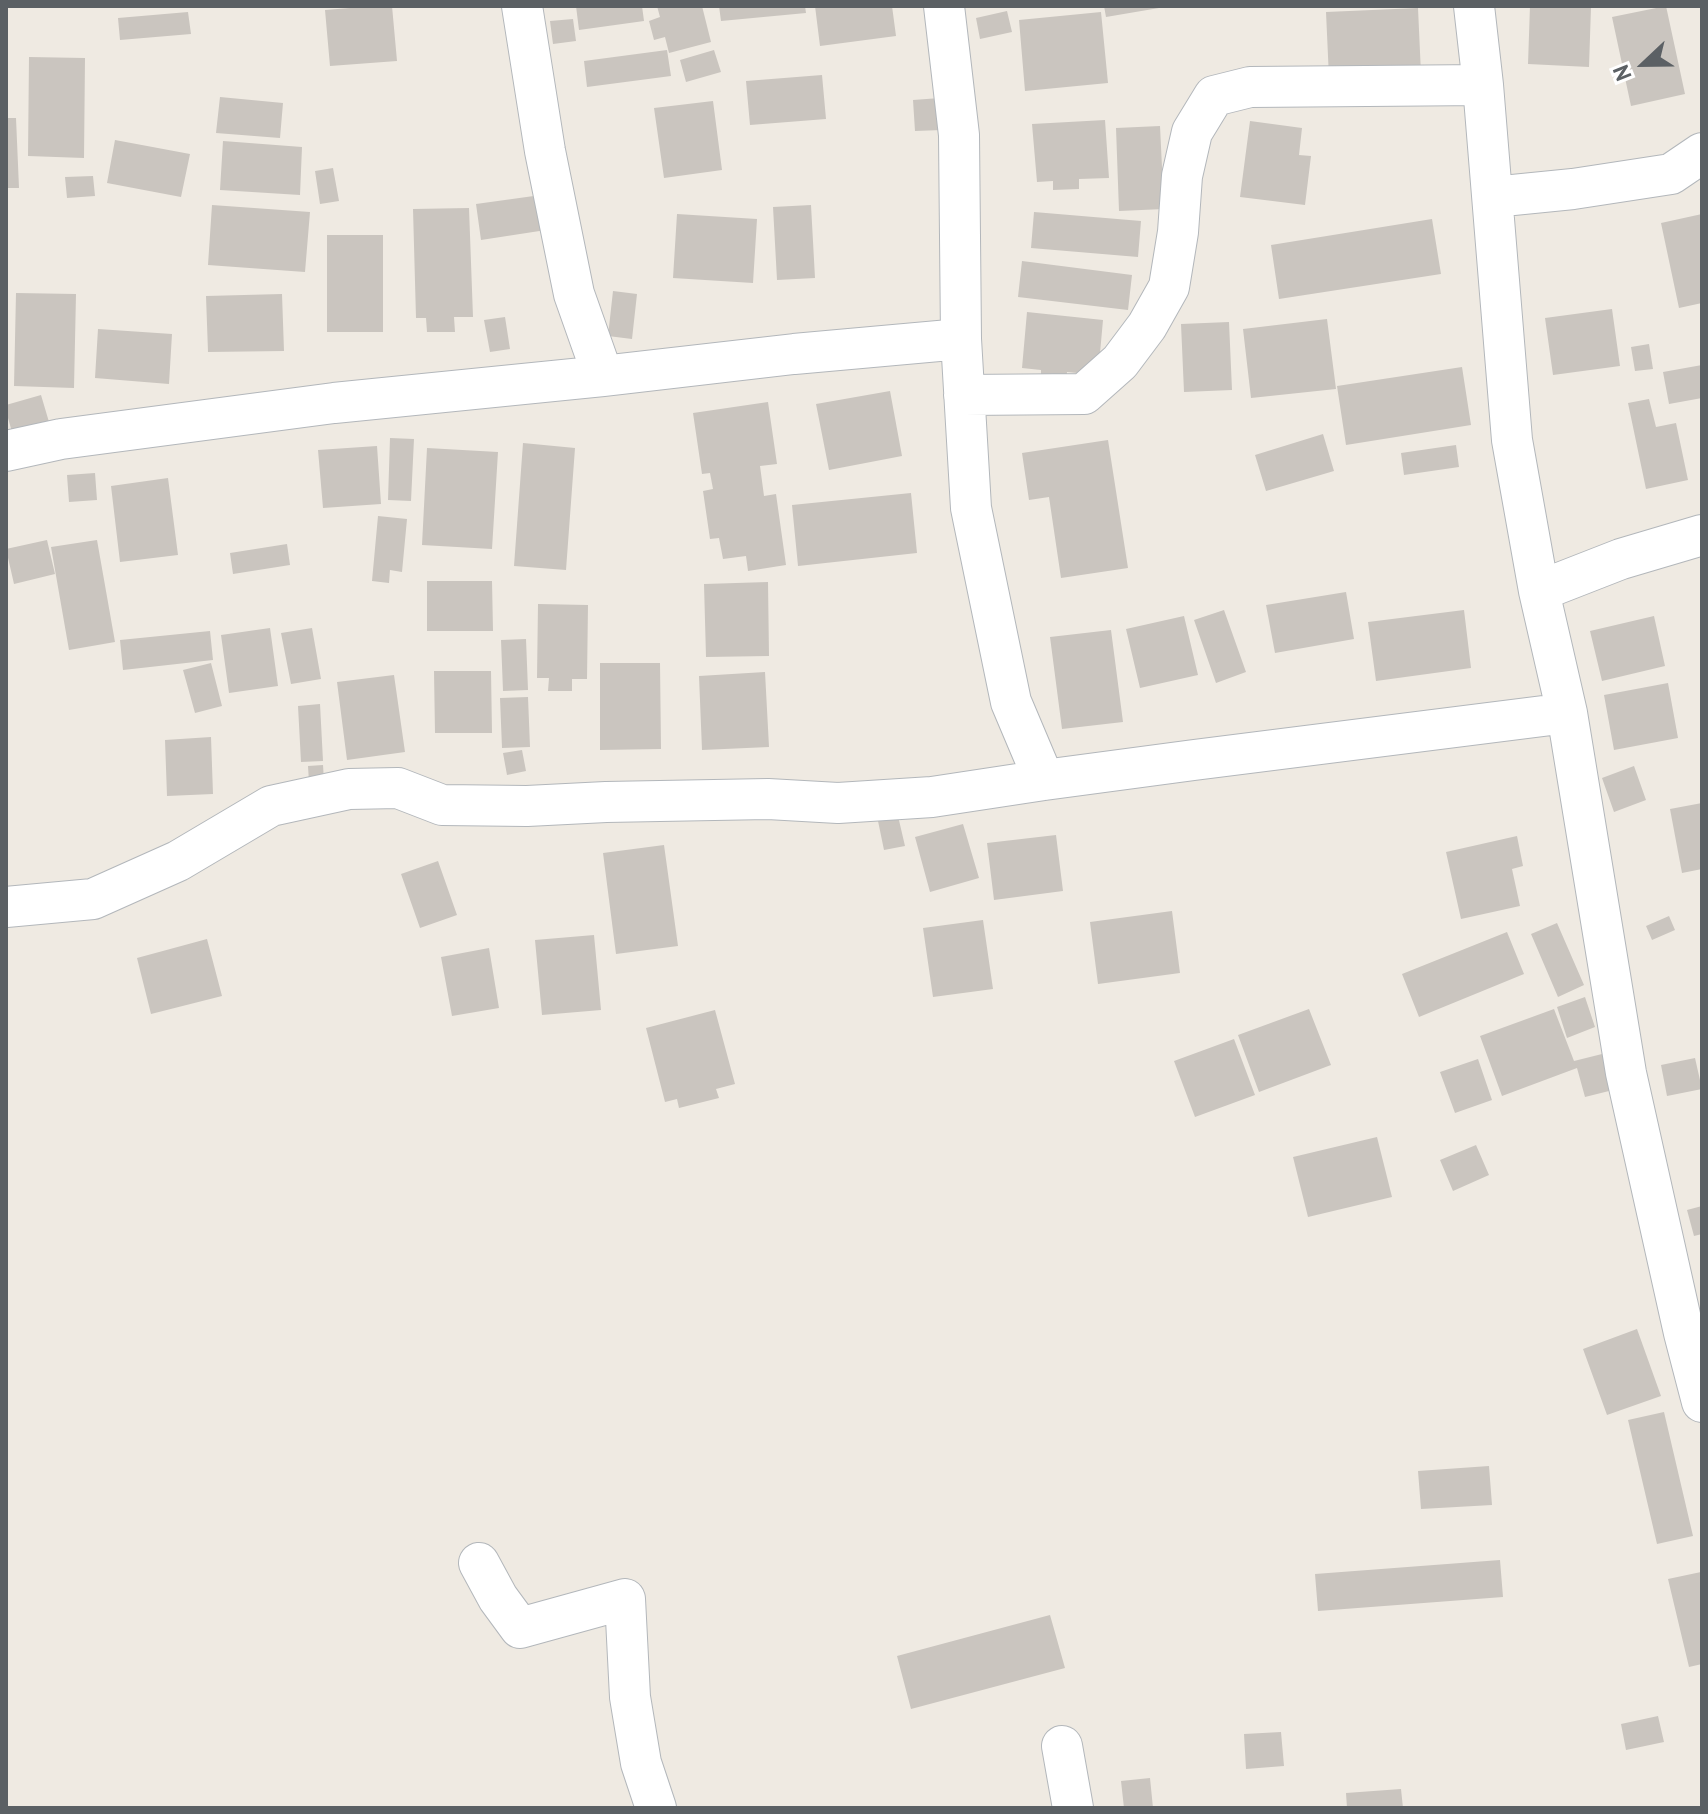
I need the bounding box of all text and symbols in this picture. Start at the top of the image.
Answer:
north arrow [1604,24,1684,104]
text: N [1606,61,1637,85]

